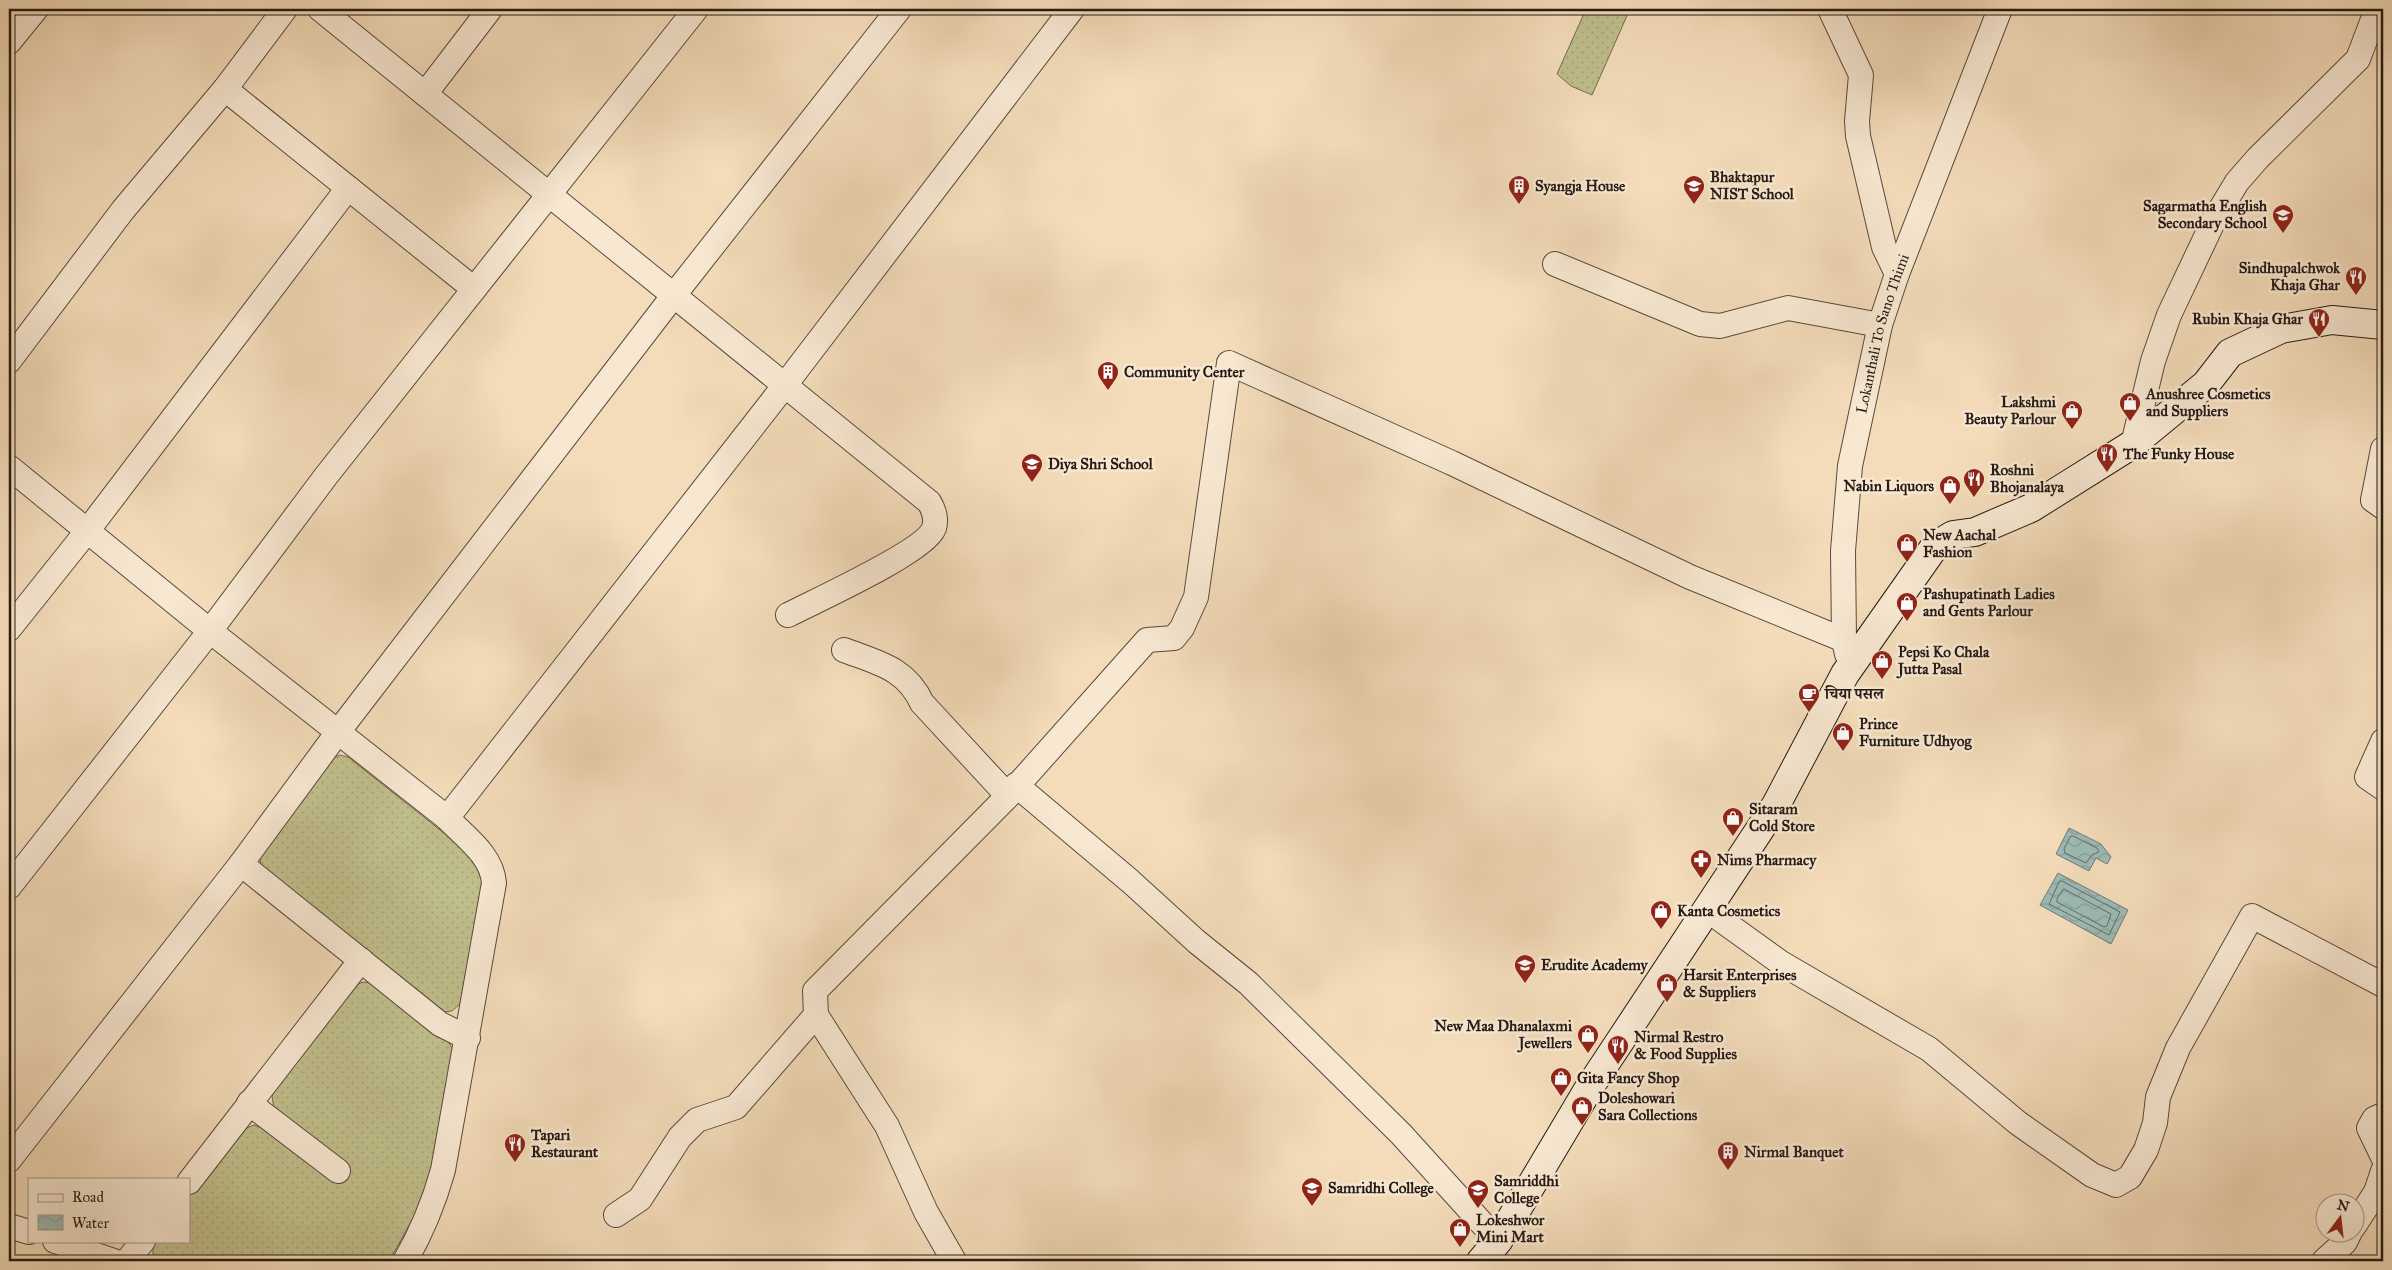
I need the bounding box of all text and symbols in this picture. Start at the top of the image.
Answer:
place label: Bhaktapur NIST School [1710,168,1795,203]
building icon: Syangja House [1507,174,1531,205]
school or university icon: Bhaktapur NIST School [1682,174,1706,205]
place label: Syangja House [1535,177,1626,196]
place label: Sagarmatha English Secondary School [2143,197,2268,233]
school or university icon: Sagarmatha English Secondary School [2271,203,2295,234]
street label: Lokanthali To Sano Thimi [1852,251,1913,415]
place label: Sindhupalchwok Khaja Ghar [2239,259,2341,295]
restaurant icon: Sindhupalchwok Khaja Ghar [2344,265,2368,296]
restaurant icon: Rubin Khaja Ghar [2307,307,2331,338]
place label: Rubin Khaja Ghar [2192,310,2303,329]
building icon: Community Center [1096,360,1120,391]
place label: Community Center [1124,363,1245,382]
place label: Anushree Cosmetics and Suppliers [2145,385,2271,421]
shop icon: Anushree Cosmetics and Suppliers [2118,391,2142,422]
place label: Lakshmi Beauty Parlour [1964,393,2057,429]
shop icon: Lakshmi Beauty Parlour [2060,399,2084,430]
restaurant icon: The Funky House [2095,442,2119,473]
place label: The Funky House [2122,445,2235,464]
school or university icon: Diya Shri School [1020,452,1044,483]
place label: Diya Shri School [1048,455,1154,474]
place label: Roshni Bhojanalaya [1990,461,2064,497]
restaurant icon: Roshni Bhojanalaya [1962,467,1986,498]
shop icon: Nabin Liquors [1938,474,1962,505]
place label: Nabin Liquors [1844,477,1935,496]
place label: New Aachal Fashion [1923,526,1997,561]
shop icon: New Aachal Fashion [1895,532,1919,563]
place label: Pashupatinath Ladies and Gents Parlour [1923,585,2055,620]
shop icon: Pashupatinath Ladies and Gents Parlour [1895,591,1919,622]
place label: Pepsi Ko Chala Jutta Pasal [1896,643,1990,679]
shop icon: Pepsi Ko Chala Jutta Pasal [1870,649,1894,680]
cafe icon: चिया पसल [1797,682,1821,713]
place label: चिया पसल [1824,685,1885,703]
place label: Prince Furniture Udhyog [1859,715,1972,751]
shop icon: Prince Furniture Udhyog [1831,721,1855,752]
place label: Sitaram Cold Store [1749,800,1816,835]
shop icon: Sitaram Cold Store [1721,806,1745,837]
pharmacy icon: Nims Pharmacy [1689,848,1713,879]
place label: Nims Pharmacy [1717,851,1817,870]
shop icon: Kanta Cosmetics [1649,899,1673,930]
place label: Kanta Cosmetics [1677,902,1781,920]
school or university icon: Erudite Academy [1513,953,1537,984]
place label: Erudite Academy [1541,956,1649,975]
place label: Harsit Enterprises & Suppliers [1683,966,1797,1002]
shop icon: Harsit Enterprises & Suppliers [1655,972,1679,1003]
place label: New Maa Dhanalaxmi Jewellers [1434,1017,1573,1053]
shop icon: New Maa Dhanalaxmi Jewellers [1576,1023,1600,1054]
place label: Nirmal Restro & Food Supplies [1634,1028,1737,1064]
restaurant icon: Nirmal Restro & Food Supplies [1606,1034,1630,1065]
shop icon: Gita Fancy Shop [1549,1066,1573,1097]
place label: Gita Fancy Shop [1577,1069,1680,1088]
place label: Doleshowari Sara Collections [1598,1089,1698,1124]
shop icon: Doleshowari Sara Collections [1570,1095,1594,1126]
place label: Tapari Restaurant [530,1126,599,1161]
restaurant icon: Tapari Restaurant [503,1132,527,1163]
building icon: Nirmal Banquet [1716,1140,1740,1171]
place label: Nirmal Banquet [1744,1143,1844,1162]
place label: Samriddhi College [1494,1172,1560,1208]
school or university icon: Samridhi College [1300,1176,1324,1207]
legend [28,1178,190,1242]
school or university icon: Samriddhi College [1466,1178,1490,1209]
place label: Samridhi College [1328,1179,1435,1198]
text: Road [72,1188,104,1206]
north arrow [2314,1192,2364,1242]
text: N [2335,1196,2351,1216]
place label: Lokeshwor Mini Mart [1476,1211,1545,1246]
text: Water [72,1214,109,1232]
shop icon: Lokeshwor Mini Mart [1448,1217,1472,1248]

